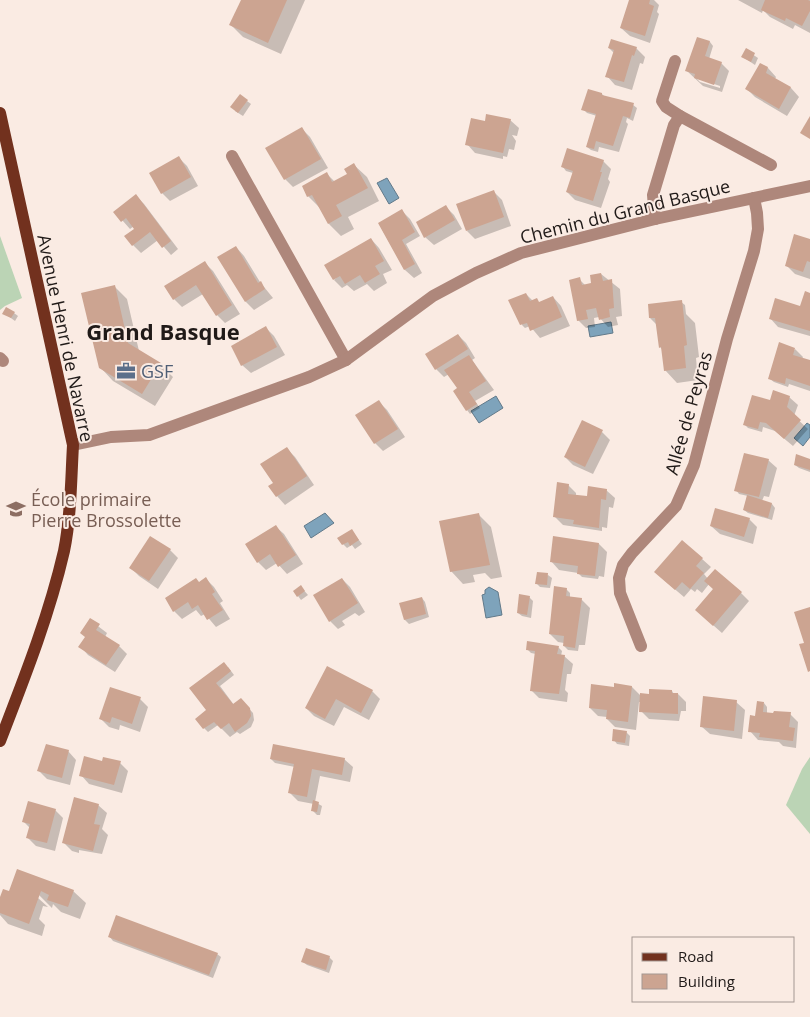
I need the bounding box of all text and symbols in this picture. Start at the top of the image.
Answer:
street label: Chemin du Grand Basque [517,173,733,249]
street label: Avenue Henri de Navarre [32,232,100,444]
district label: Grand Basque [86,316,240,346]
street label: Allée de Peyras [659,349,717,477]
place label: GSF [141,359,173,383]
office icon: GSF [115,360,137,382]
place label: École primaire Pierre Brossolette [31,487,181,532]
school or university icon: École primaire Pierre Brossolette [5,498,27,520]
legend [632,937,795,1002]
text: Road [678,946,714,966]
text: Building [678,971,735,991]

